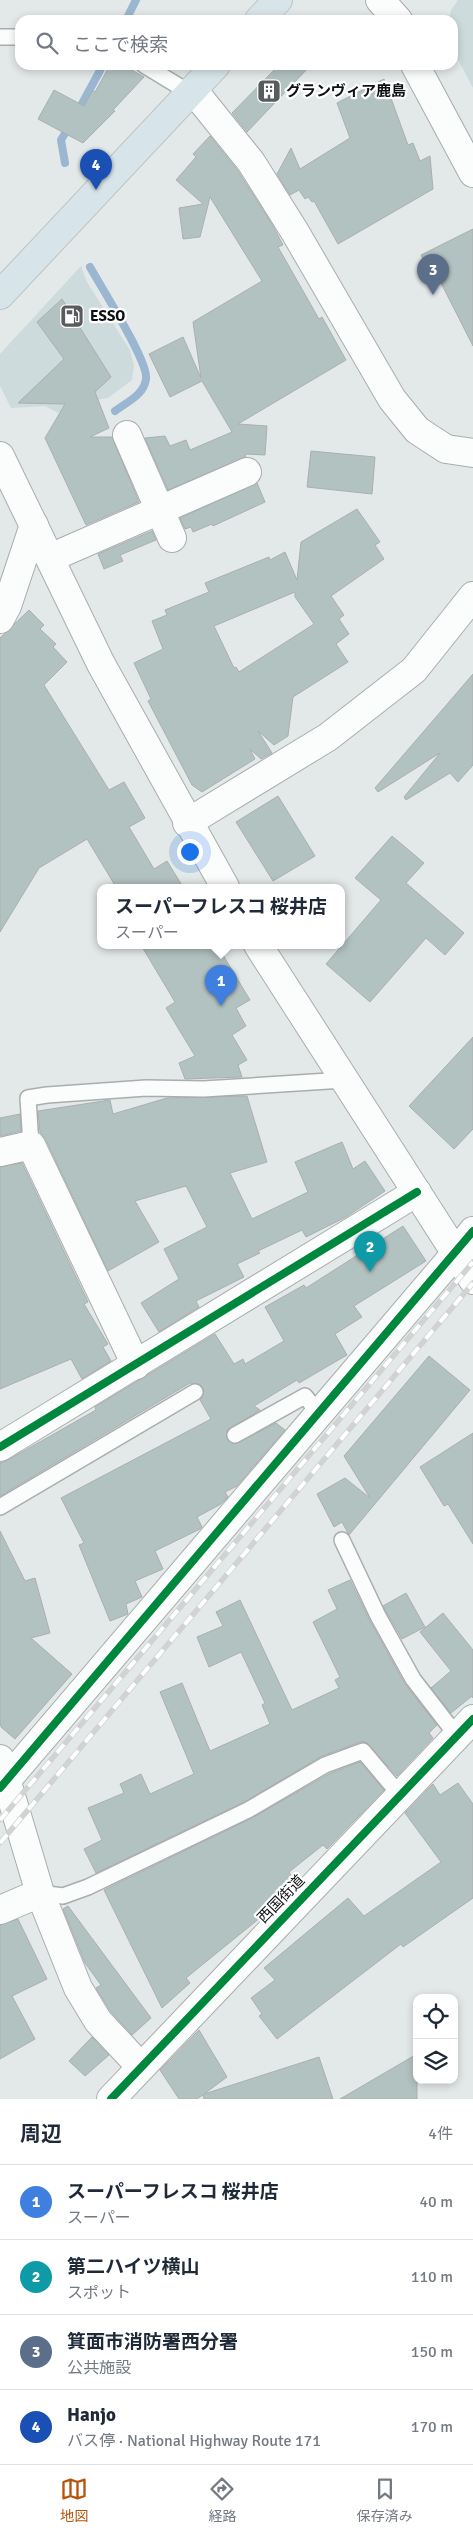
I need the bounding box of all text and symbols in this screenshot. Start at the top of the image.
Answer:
search box [15,15,458,70]
icon: search [33,29,61,57]
text: ここで検索 [73,33,168,57]
building icon: グランヴィア鹿島 [256,78,282,104]
place label: グランヴィア鹿島 [286,82,406,100]
pin: 4 [80,149,112,190]
pin: 3 [417,254,449,295]
fuel station icon: ESSO [59,303,85,329]
place label: ESSO [90,307,125,325]
your location [177,839,203,865]
popup [97,884,345,949]
text: スーパーフレスコ 桜井店 [115,895,327,919]
text: スーパー [115,923,179,943]
pin: 1 [205,965,237,1006]
pin: 2 [354,1231,386,1272]
street label: 西国街道 [254,1871,308,1927]
map controls [413,1994,458,2084]
button: locate [413,1994,458,2039]
button: layers [413,2039,458,2084]
text: 周辺 [20,2121,62,2147]
text: 4件 [428,2124,453,2144]
text: スーパーフレスコ 桜井店 [67,2180,279,2204]
text: 1 [32,2192,40,2212]
text: 40 m [419,2192,453,2212]
text: スーパー [67,2208,131,2228]
text: 第二ハイツ横山 [67,2255,200,2279]
text: 2 [32,2267,40,2287]
text: 110 m [411,2267,453,2287]
text: スポット [67,2283,131,2303]
text: 箕面市消防署西分署 [67,2330,238,2354]
text: 3 [32,2342,40,2362]
text: 150 m [411,2342,453,2362]
text: 公共施設 [67,2358,131,2378]
text: Hanjo [67,2403,116,2427]
text: 4 [32,2417,40,2437]
text: 170 m [411,2417,453,2437]
text: バス停 · National Highway Route 171 [67,2431,321,2451]
tab: 地図 [60,2475,88,2525]
tab: 経路 [208,2475,236,2525]
tab: 保存済み [357,2475,413,2525]

